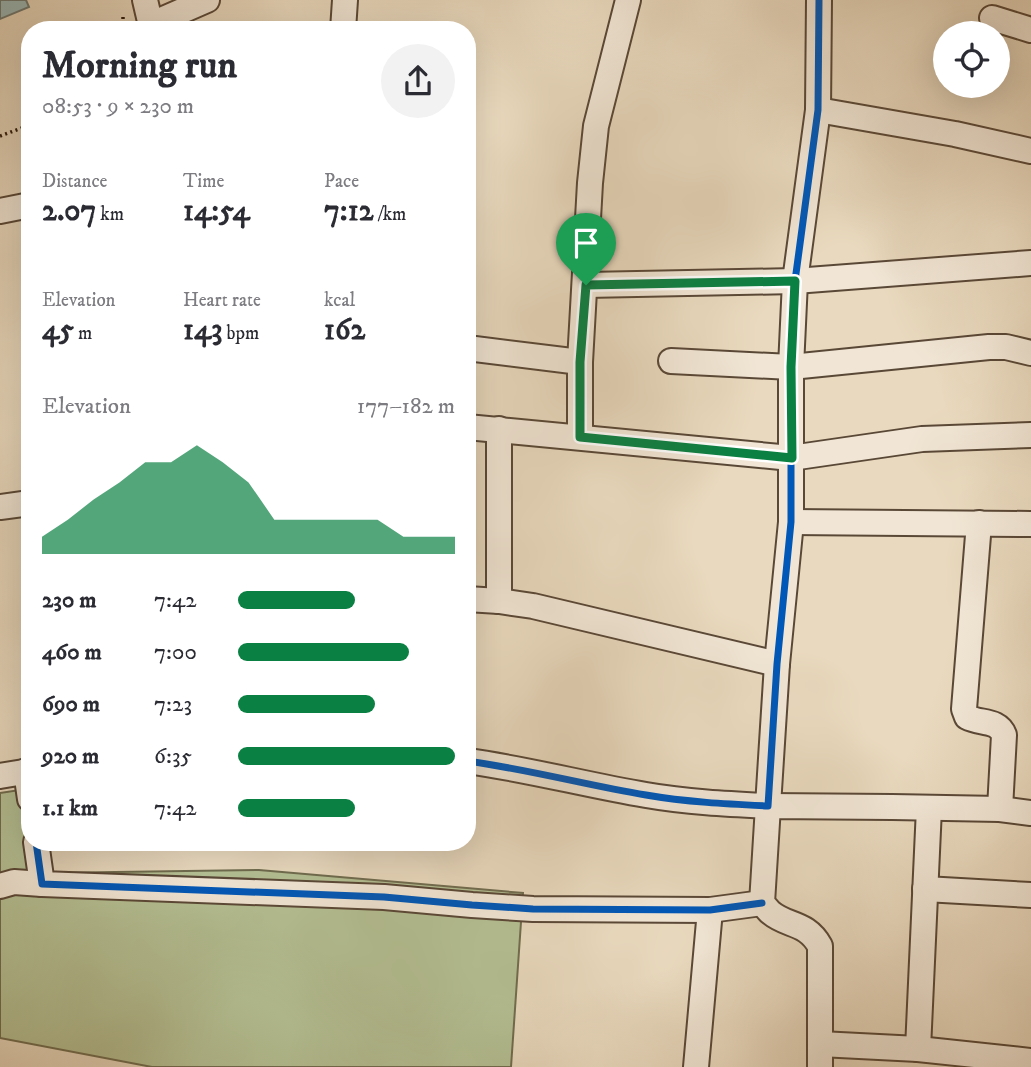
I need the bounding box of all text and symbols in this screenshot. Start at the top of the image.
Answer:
map controls [933,21,1010,98]
button: locate [933,21,1010,98]
text: Morning run [42,42,237,90]
button: share [381,44,455,118]
text: 08:53 · 9 × 230 m [42,92,194,121]
text: Distance [42,170,107,193]
text: Time [183,170,224,193]
text: Pace [324,170,359,193]
text: 2.07 [42,193,96,230]
text: 14:54 [183,193,250,230]
text: 7:12 [324,193,373,230]
text: km [96,203,124,226]
text: /km [373,203,406,226]
pin [556,213,616,285]
icon: arrive [567,224,605,262]
text: Elevation [42,289,116,312]
text: Heart rate [183,289,261,312]
text: kcal [324,289,355,312]
text: 45 [42,312,74,349]
text: 143 [183,312,222,349]
text: 162 [324,312,365,349]
text: m [74,322,92,345]
text: bpm [222,322,259,345]
text: Elevation [42,392,131,421]
text: 177–182 m [357,392,455,421]
text: 230 m [42,586,96,615]
text: 7:42 [154,586,197,615]
text: 460 m [42,638,102,667]
text: 7:00 [154,638,197,667]
text: 690 m [42,690,100,719]
text: 7:23 [154,690,192,719]
text: 920 m [42,742,99,771]
text: 6:35 [154,742,192,771]
text: 1.1 km [42,794,98,823]
text: 7:42 [154,794,197,823]

